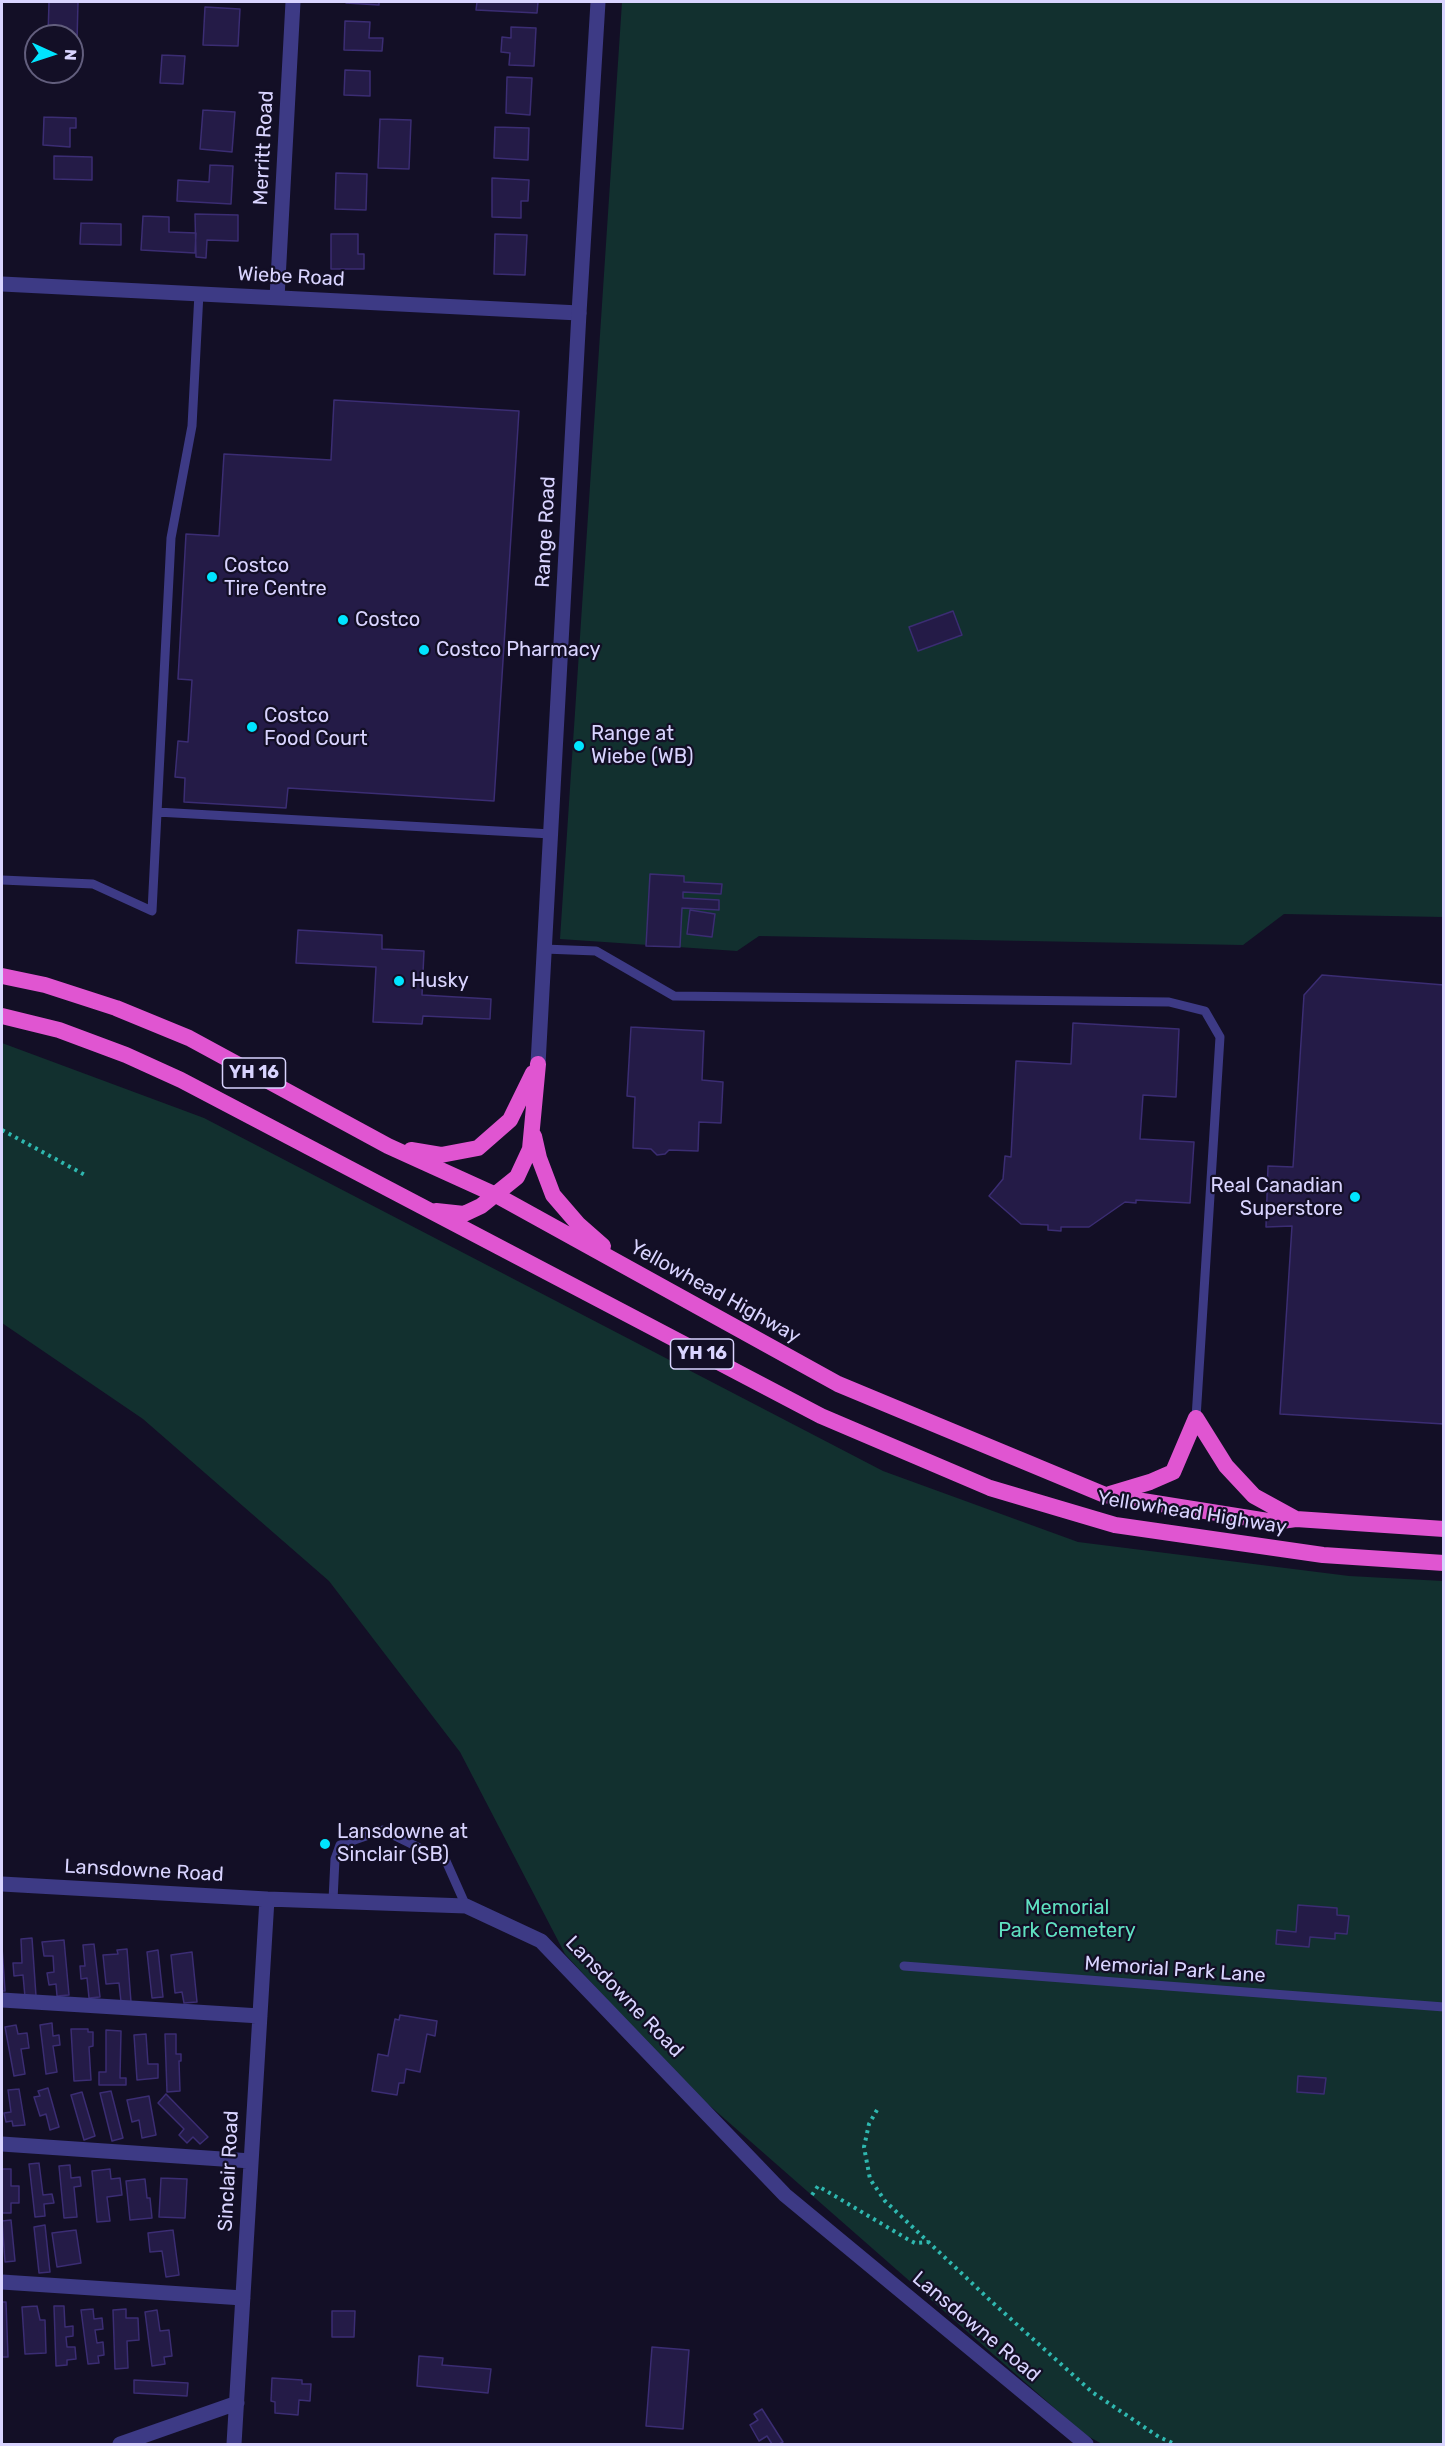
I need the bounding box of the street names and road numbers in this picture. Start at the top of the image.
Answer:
street label: Merritt Road [249,90,279,206]
street label: Wiebe Road [237,262,345,292]
street label: Range Road [531,476,561,588]
road number: YH 16 [222,1058,286,1088]
street label: Yellowhead Highway [626,1235,804,1349]
road number: YH 16 [670,1339,734,1369]
street label: Yellowhead Highway [1096,1486,1288,1540]
street label: Lansdowne Road [64,1855,224,1887]
street label: Lansdowne Road [560,1931,688,2063]
street label: Memorial Park Lane [1084,1952,1266,1988]
street label: Sinclair Road [214,2110,244,2232]
street label: Lansdowne Road [907,2267,1045,2387]

